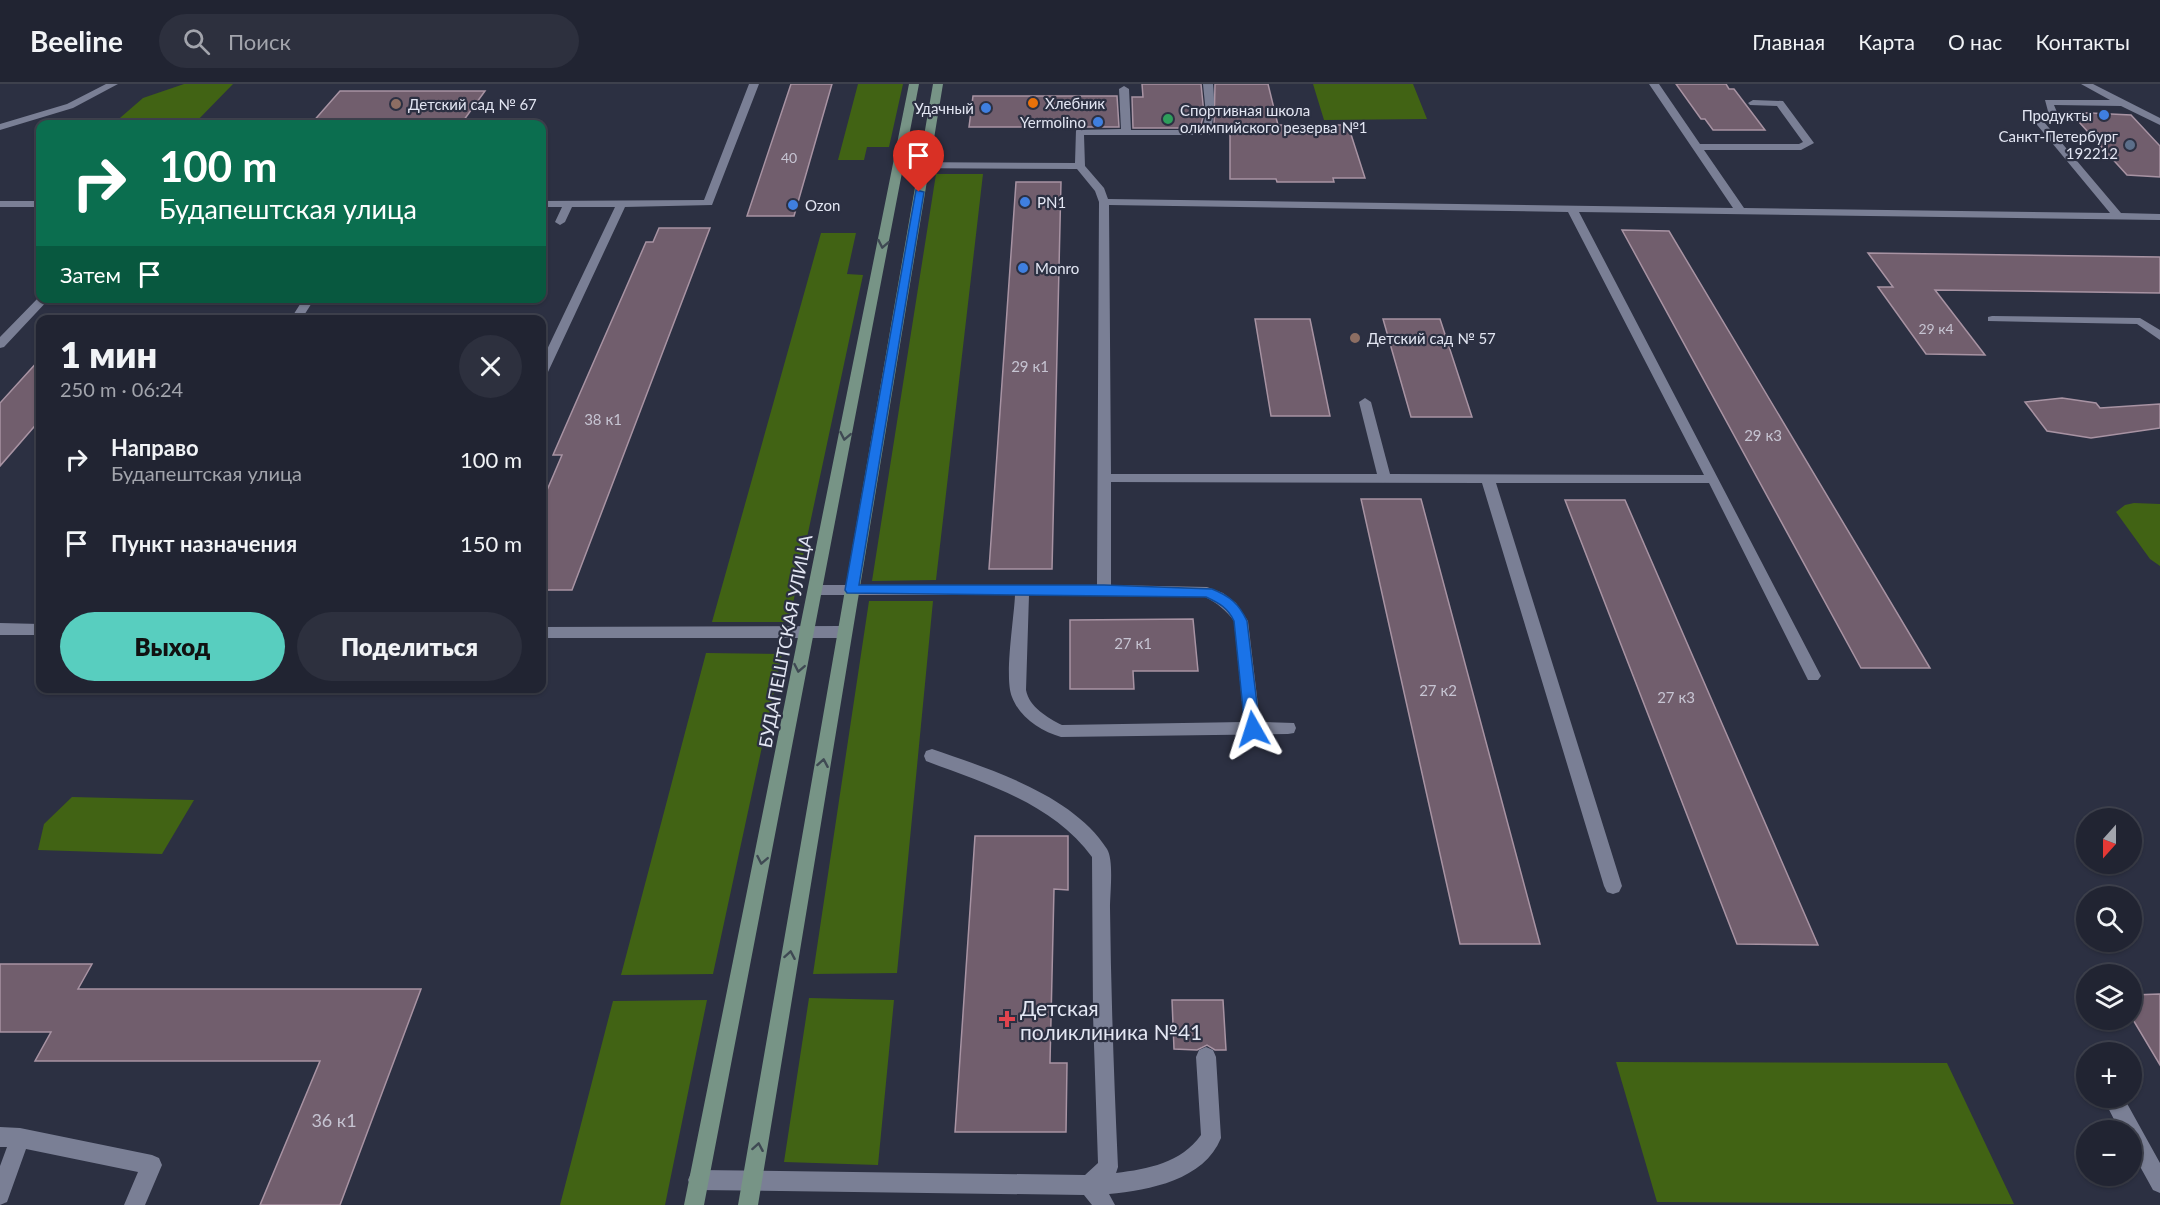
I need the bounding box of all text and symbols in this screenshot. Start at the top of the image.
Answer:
search box [159,14,579,68]
text: Beeline [30,24,123,58]
icon: search [180,25,213,58]
text: Поиск [228,28,291,55]
text: Главная [1752,29,1825,54]
text: Карта [1858,29,1915,54]
text: О нас [1948,29,2002,54]
text: Контакты [2035,29,2130,54]
place label: Хлебник [1045,94,1105,112]
place label: Детский сад № 67 [408,95,537,113]
marker: Хлебник [1026,96,1040,110]
marker: Детский сад № 67 [389,97,403,111]
place label: Удачный [914,99,974,117]
marker: Удачный [979,101,993,115]
place label: Спортивная школа олимпийского резерва №1 [1180,101,1367,136]
place label: Продукты [2022,106,2092,124]
marker: Продукты [2097,108,2111,122]
marker: Спортивная школа олимпийского резерва №1 [1161,112,1175,126]
place label: Yermolino [1020,113,1086,131]
marker: Yermolino [1091,115,1105,129]
place label: Санкт-Петербург 192212 [1998,127,2118,162]
pin [893,130,944,192]
marker: Санкт-Петербург 192212 [2123,138,2137,152]
icon: arrive [902,139,935,172]
text: 100 m [159,141,277,191]
icon: right [60,144,138,222]
house number: 40 [781,149,797,166]
text: Будапештская улица [159,192,417,225]
place label: PN1 [1037,193,1066,211]
marker: PN1 [1018,195,1032,209]
place label: Ozon [805,196,840,214]
marker: Ozon [786,198,800,212]
one-way arrow [877,239,890,249]
icon: arrive [133,258,166,291]
place label: Monro [1035,259,1079,277]
text: Затем [60,261,121,288]
marker: Monro [1016,261,1030,275]
house number: 29 к4 [1918,320,1954,337]
place label: Детский сад № 57 [1367,329,1496,347]
marker: Детский сад № 57 [1348,331,1362,345]
text: 1 мин [60,332,157,376]
button: close [459,335,522,398]
house number: 29 к1 [1011,357,1049,375]
text: 250 m · 06:24 [60,377,183,401]
house number: 38 к1 [584,410,622,428]
house number: 29 к3 [1744,426,1782,444]
one-way arrow [839,430,852,440]
text: Направо [111,434,199,461]
icon: right [60,443,93,476]
text: 100 m [460,446,522,473]
text: Будапештская улица [111,461,302,485]
icon: arrive [60,527,93,560]
text: Пункт назначения [111,530,297,557]
text: 150 m [460,530,522,557]
street label: БУДАПЕШТСКАЯ УЛИЦА [754,532,817,749]
button: Выход [60,612,285,681]
button: Поделиться [297,612,522,681]
house number: 27 к1 [1114,634,1152,652]
one-way arrow [793,663,806,673]
house number: 27 к2 [1419,681,1457,699]
house number: 27 к3 [1657,688,1695,706]
position arrow [1221,697,1285,761]
one-way arrow [816,758,828,767]
north arrow [2076,808,2142,874]
map controls [2076,808,2142,1186]
one-way arrow [756,854,769,864]
button: search [2076,886,2142,952]
one-way arrow [784,950,796,960]
button: layers [2076,964,2142,1030]
place label: Детская поликлиника №41 [1020,995,1202,1044]
marker: Детская поликлиника №41 [998,1010,1016,1028]
button: + [2076,1042,2142,1108]
house number: 36 к1 [311,1109,357,1131]
button: − [2076,1120,2142,1186]
one-way arrow [751,1143,764,1153]

